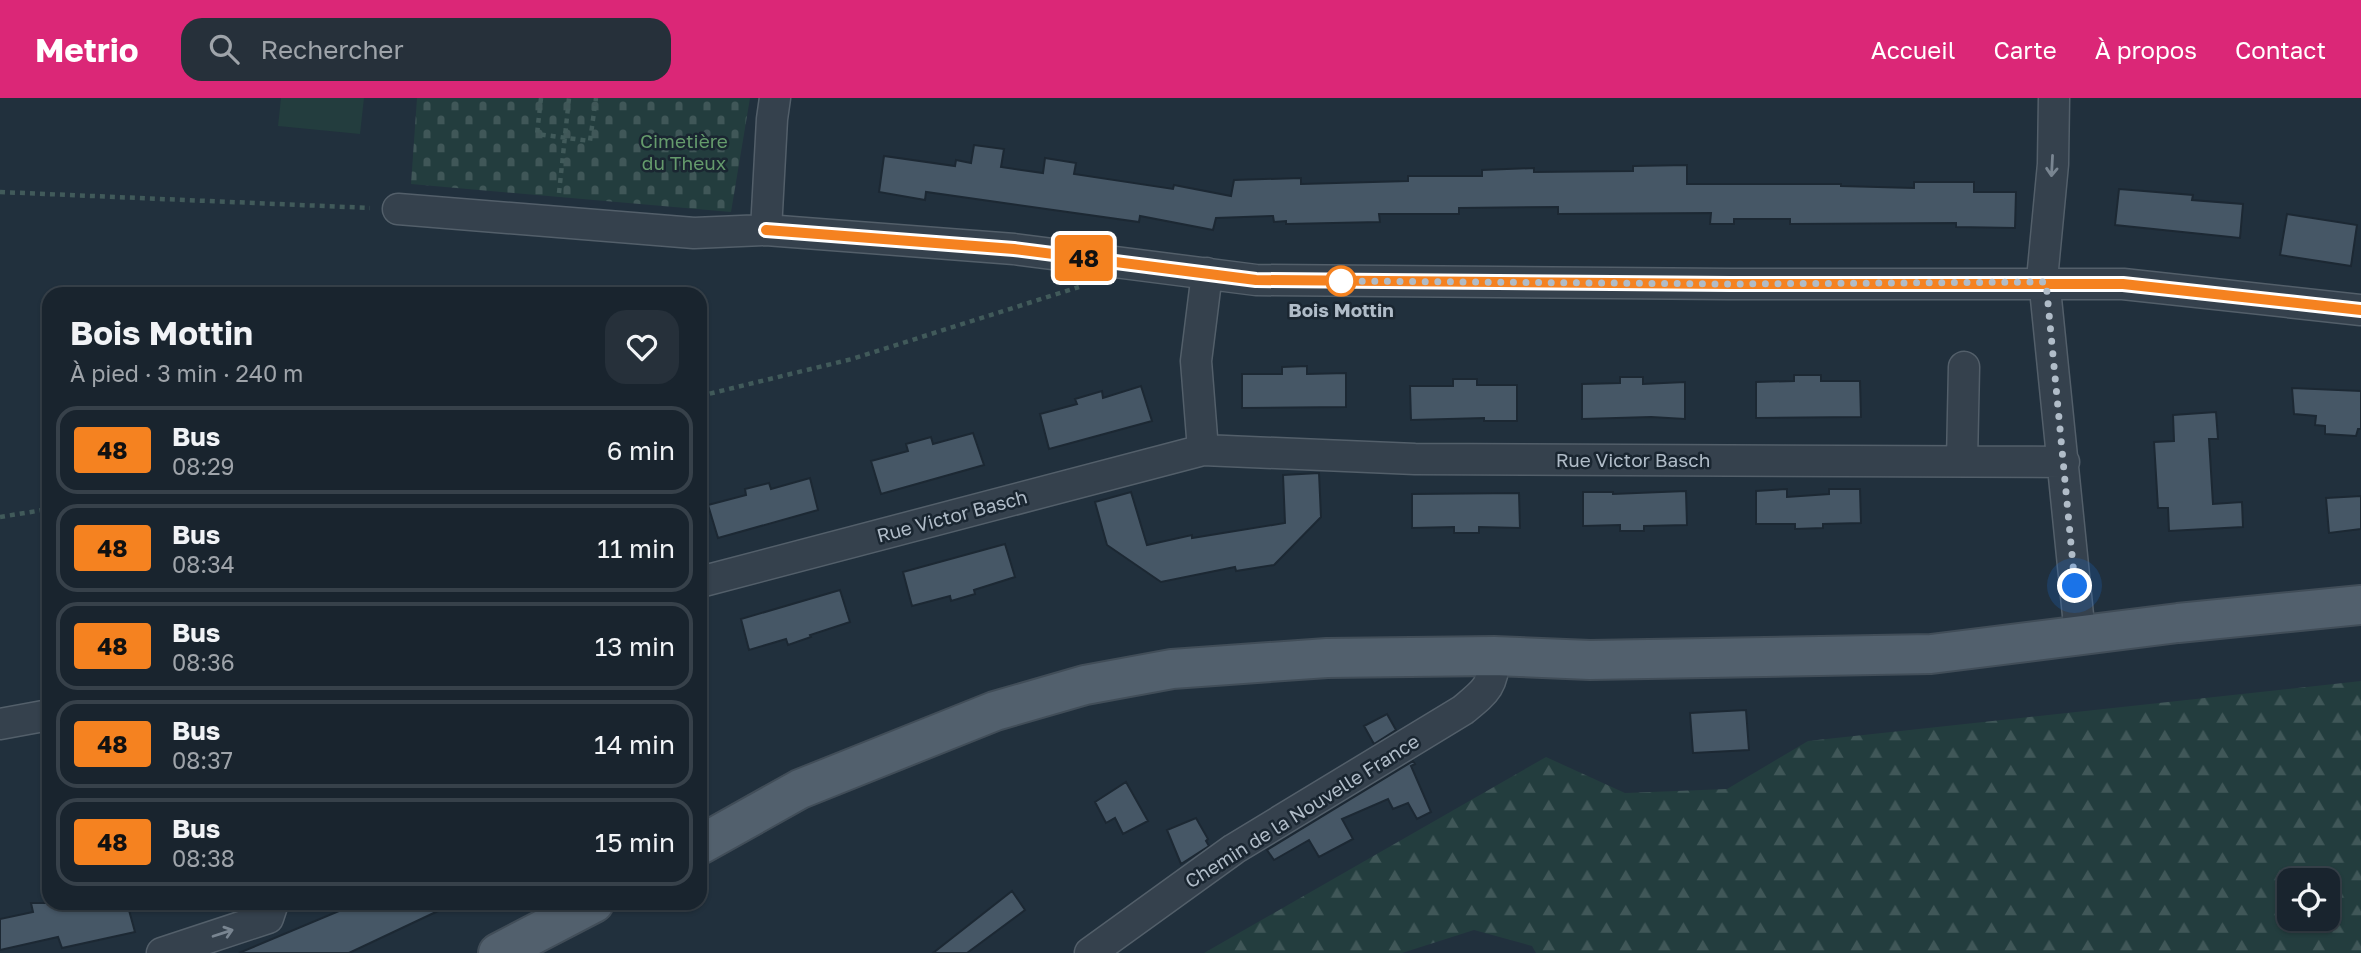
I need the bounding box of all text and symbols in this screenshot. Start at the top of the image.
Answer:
search box [181,18,671,81]
text: Metrio [35,30,139,69]
icon: search [205,30,243,68]
text: Rechercher [261,34,404,65]
text: Accueil [1871,35,1955,64]
text: Carte [1993,35,2057,64]
text: À propos [2095,35,2197,64]
text: Contact [2235,35,2326,64]
park label: Cimetière du Theux [640,129,728,174]
one-way arrow [2045,154,2058,177]
line badge: 48 [1052,235,1116,281]
text: 48 [1069,243,1099,272]
marker: Bois Mottin [1326,266,1356,296]
place label: Bois Mottin [1288,298,1394,321]
button: heart [605,310,679,384]
text: Bois Mottin [70,313,253,352]
text: À pied · 3 min · 240 m [70,359,303,387]
text: Bus [172,421,220,452]
text: 48 [97,435,128,464]
text: 6 min [607,435,675,466]
street label: Rue Victor Basch [1556,448,1710,471]
text: 08:29 [172,452,234,480]
street label: Rue Victor Basch [874,484,1030,547]
text: Bus [172,519,220,550]
text: 48 [97,533,128,562]
text: 11 min [597,533,675,564]
text: 08:34 [172,550,235,578]
your location [2057,568,2092,603]
text: Bus [172,617,220,648]
text: 48 [97,631,128,660]
text: 13 min [595,631,675,662]
text: 08:36 [172,648,235,676]
text: Bus [172,715,220,746]
text: 48 [97,729,128,758]
text: 14 min [594,729,675,760]
street label: Chemin de la Nouvelle France [1180,729,1423,892]
text: 08:37 [172,746,233,774]
text: Bus [172,813,220,844]
text: 48 [97,827,128,856]
text: 15 min [595,827,675,858]
text: 08:38 [172,844,235,872]
map controls [2277,868,2340,931]
button: locate [2277,868,2340,931]
one-way arrow [211,926,233,938]

